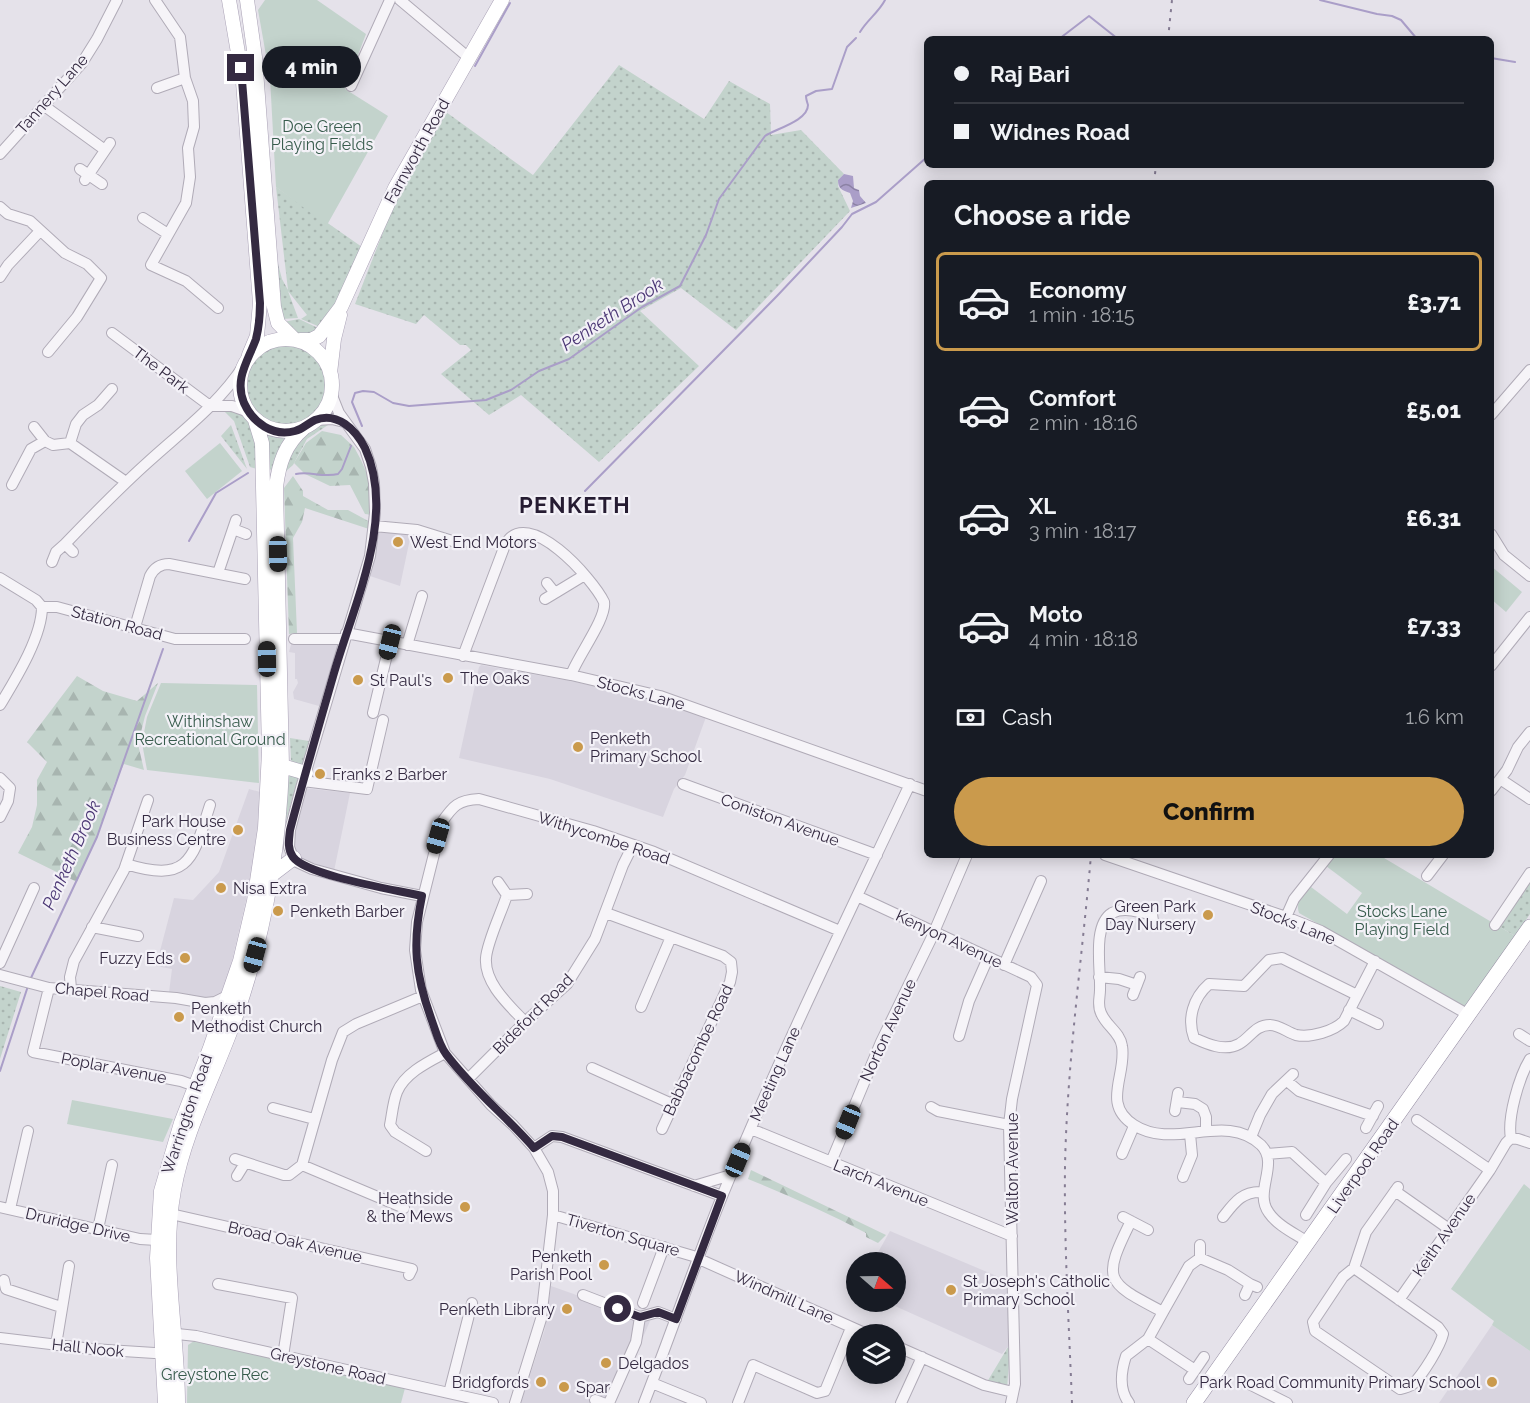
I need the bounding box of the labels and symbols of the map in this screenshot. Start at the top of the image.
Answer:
callout: 4 min [262,47,361,89]
street label: Tannery Lane [12,50,92,138]
route end [227,54,254,81]
street label: Farnworth Road [380,95,454,207]
park label: Doe Green Playing Fields [271,117,374,154]
water label: Penketh Brook [557,273,667,355]
street label: The Park [129,343,193,398]
district label: PENKETH [519,492,631,518]
place label: West End Motors [410,533,537,552]
marker: West End Motors [391,535,405,549]
car [269,536,287,572]
street label: Station Road [69,602,165,644]
car [377,622,403,662]
car [258,641,276,677]
place label: The Oaks [460,669,530,688]
place label: St Paul's [370,671,432,690]
marker: The Oaks [441,671,455,685]
street label: Stocks Lane [595,672,687,714]
marker: St Paul's [351,673,365,687]
park label: Withinshaw Recreational Ground [134,712,286,749]
place label: Penketh Primary School [590,729,702,766]
marker: Penketh Primary School [571,740,585,754]
place label: Franks 2 Barber [332,765,447,784]
marker: Franks 2 Barber [313,767,327,781]
street label: Coniston Avenue [718,790,842,850]
water label: Penketh Brook [38,797,105,913]
street label: Withycombe Road [536,808,672,868]
place label: Park House Business Centre [107,812,226,849]
car [424,816,452,856]
marker: Park House Business Centre [231,823,245,837]
place label: Nisa Extra [233,879,307,898]
marker: Nisa Extra [214,881,228,895]
place label: Green Park Day Nursery [1105,897,1197,934]
street label: Stocks Lane [1248,897,1338,949]
place label: Penketh Barber [290,902,405,921]
park label: Stocks Lane Playing Field [1355,902,1449,939]
marker: Penketh Barber [271,904,285,918]
street label: Kenyon Avenue [893,906,1005,972]
marker: Green Park Day Nursery [1201,908,1215,922]
car [242,935,268,975]
place label: Fuzzy Eds [99,949,173,968]
marker: Fuzzy Eds [178,951,192,965]
street label: Bideford Road [489,970,577,1058]
street label: Norton Avenue [856,976,920,1084]
street label: Chapel Road [54,978,150,1006]
street label: Babbacombe Road [659,981,737,1119]
place label: Penketh Methodist Church [191,999,322,1036]
marker: Penketh Methodist Church [172,1010,186,1024]
street label: Meeting Lane [746,1024,804,1124]
street label: Poplar Avenue [60,1048,168,1088]
street label: Warrington Road [158,1052,216,1176]
car [833,1102,863,1142]
street label: Walton Avenue [1003,1113,1022,1225]
street label: Liverpool Road [1323,1115,1403,1217]
car [723,1140,753,1180]
street label: Larch Avenue [831,1155,931,1211]
place label: Heathside & the Mews [366,1189,453,1226]
street label: Keith Avenue [1408,1190,1480,1280]
marker: Heathside & the Mews [458,1200,472,1214]
street label: Druridge Drive [24,1204,132,1246]
street label: Tiverton Square [564,1210,682,1260]
street label: Broad Oak Avenue [226,1217,364,1267]
place label: Penketh Parish Pool [510,1247,593,1284]
north arrow [846,1252,906,1312]
marker: Penketh Parish Pool [597,1258,611,1272]
street label: Windmill Lane [731,1267,837,1327]
place label: St Joseph's Catholic Primary School [963,1272,1110,1309]
marker: St Joseph's Catholic Primary School [944,1283,958,1297]
route start [604,1295,631,1322]
place label: Penketh Library [439,1300,555,1319]
marker: Penketh Library [560,1302,574,1316]
street label: Hall Nook [51,1335,126,1361]
street label: Greystone Road [268,1343,388,1389]
place label: Delgados [618,1354,689,1373]
marker: Delgados [599,1356,613,1370]
park label: Greystone Rec [161,1365,269,1384]
place label: Bridgfords [452,1373,529,1392]
place label: Park Road Community Primary School [1199,1373,1481,1392]
marker: Bridgfords [534,1375,548,1389]
marker: Park Road Community Primary School [1485,1375,1499,1389]
place label: Spar [576,1378,610,1397]
marker: Spar [557,1380,571,1394]

